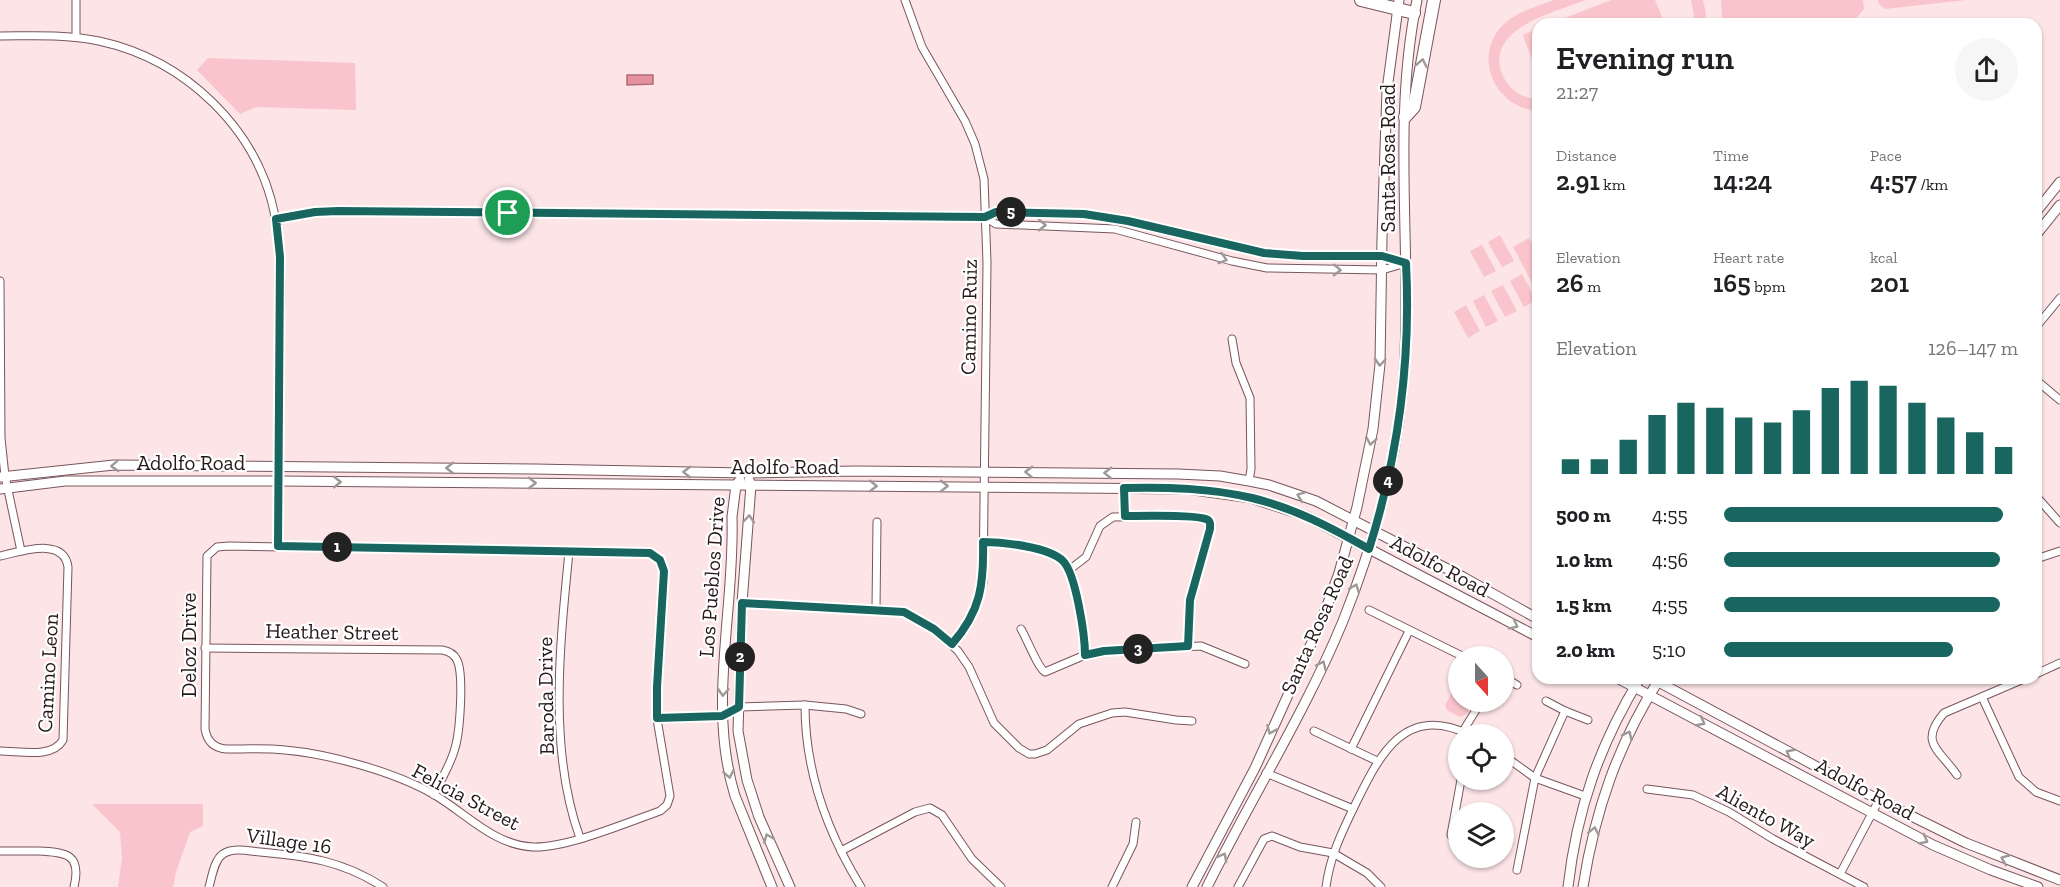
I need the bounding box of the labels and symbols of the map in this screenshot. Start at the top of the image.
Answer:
one-way arrow [1415,58,1428,68]
street label: Santa Rosa Road [1375,83,1400,232]
pin [482,187,533,238]
pin: 5 [996,197,1026,227]
one-way arrow [1037,219,1046,231]
one-way arrow [1217,251,1228,264]
street label: Camino Ruiz [955,259,982,375]
one-way arrow [1333,264,1342,277]
one-way arrow [1374,357,1387,366]
one-way arrow [1365,436,1378,446]
street label: Adolfo Road [137,450,246,475]
street label: Adolfo Road [731,454,840,479]
one-way arrow [111,460,120,472]
one-way arrow [446,462,455,474]
one-way arrow [682,465,691,478]
one-way arrow [1025,466,1034,478]
pin: 4 [1373,466,1403,496]
one-way arrow [1104,467,1113,479]
one-way arrow [333,475,342,488]
one-way arrow [528,477,537,489]
one-way arrow [868,480,877,492]
one-way arrow [939,480,948,492]
one-way arrow [1296,490,1306,503]
street label: Los Pueblos Drive [693,496,730,658]
one-way arrow [742,515,755,524]
street label: Adolfo Road [1386,529,1494,602]
pin: 1 [322,532,352,562]
street label: Santa Rosa Road [1275,551,1358,698]
one-way arrow [1348,583,1360,594]
street label: Deloz Drive [176,592,201,697]
street label: Camino Leon [32,613,63,733]
street label: Heather Street [265,618,399,645]
one-way arrow [1508,618,1518,629]
pin: 3 [1123,634,1153,664]
street label: Baroda Drive [532,637,559,755]
pin: 2 [725,642,755,672]
north arrow [1448,646,1514,712]
one-way arrow [1314,661,1326,672]
one-way arrow [716,688,729,697]
one-way arrow [1695,715,1706,727]
one-way arrow [1266,724,1278,735]
one-way arrow [1621,730,1633,741]
one-way arrow [1786,748,1797,760]
street label: Adolfo Road [1811,752,1919,825]
street label: Felicia Street [408,758,525,835]
one-way arrow [722,769,735,779]
street label: Aliento Way [1713,778,1820,853]
street label: Village 16 [244,822,333,859]
one-way arrow [1586,826,1599,836]
one-way arrow [763,833,775,844]
one-way arrow [1918,833,1929,845]
one-way arrow [1216,853,1227,864]
one-way arrow [2000,854,2011,867]

